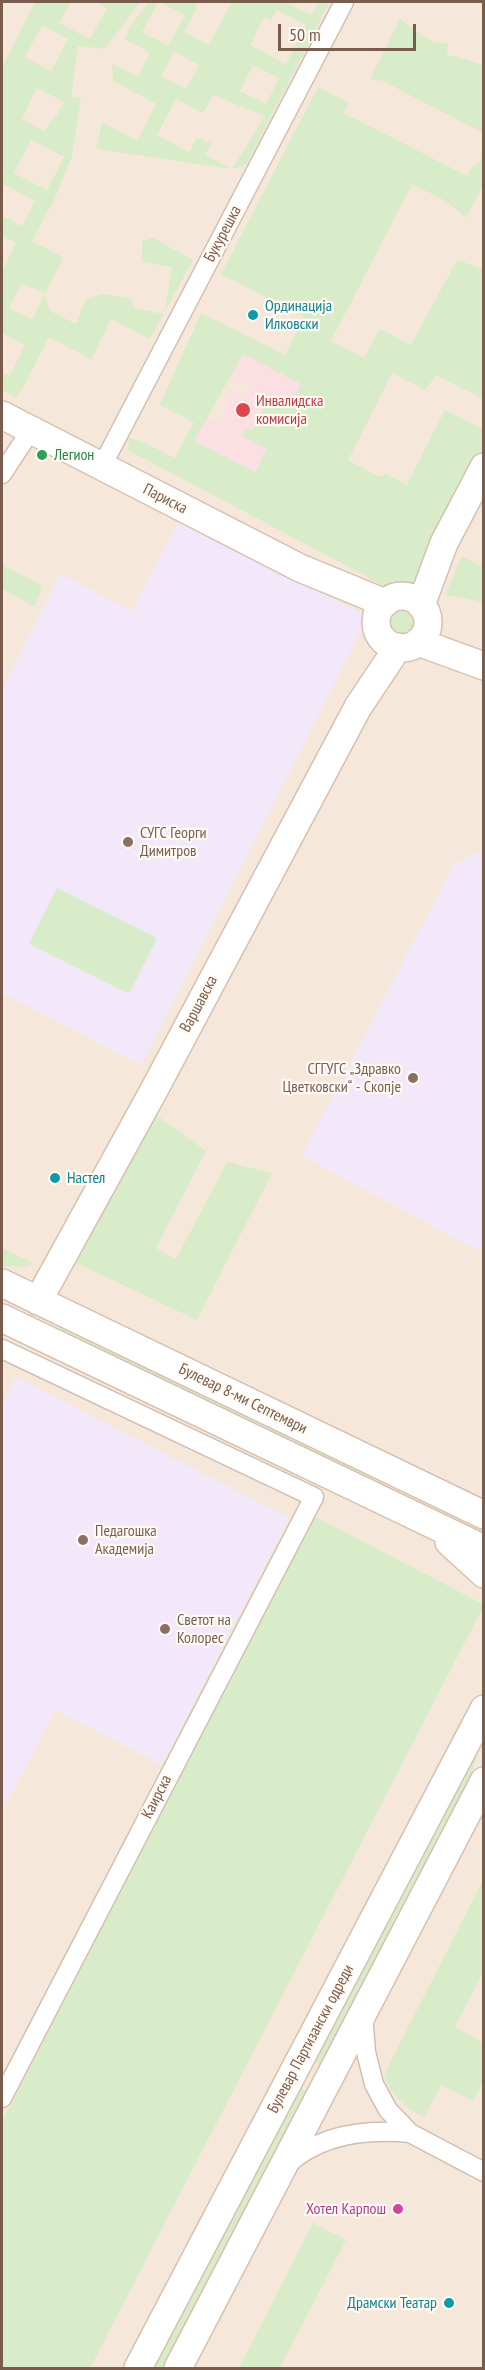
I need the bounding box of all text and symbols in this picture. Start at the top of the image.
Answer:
scale bar [281,12,419,50]
text: 50 m [289,23,321,46]
street label: Букурешка [200,203,246,265]
place label: Ординација Илковски [265,296,332,334]
marker: Ординација Илковски [246,308,260,322]
place label: Инвалидска комисија [256,391,323,429]
marker: Инвалидска комисија [234,401,252,419]
place label: Легион [54,445,94,465]
marker: Легион [35,448,49,462]
street label: Париска [140,480,190,518]
place label: СУГС Георги Димитров [140,823,207,861]
marker: СУГС Георги Димитров [121,835,135,849]
street label: Варшавска [176,972,222,1036]
place label: СГГУГС „Здравко Цветковски“ - Скопје [282,1059,401,1097]
marker: СГГУГС „Здравко Цветковски“ - Скопје [406,1071,420,1085]
place label: Настел [67,1168,105,1188]
marker: Настел [48,1171,62,1185]
street label: Булевар 8-ми Септември [176,1360,310,1438]
place label: Педагошка Академија [95,1521,157,1559]
marker: Педагошка Академија [76,1533,90,1547]
place label: Светот на Колорес [177,1610,231,1648]
marker: Светот на Колорес [158,1622,172,1636]
street label: Каирска [138,1772,176,1822]
street label: Булевар Партизански одреди [264,1961,358,2117]
place label: Хотел Карпош [306,2199,386,2219]
marker: Хотел Карпош [391,2202,405,2216]
place label: Драмски Театар [347,2293,437,2313]
marker: Драмски Театар [442,2296,456,2310]

